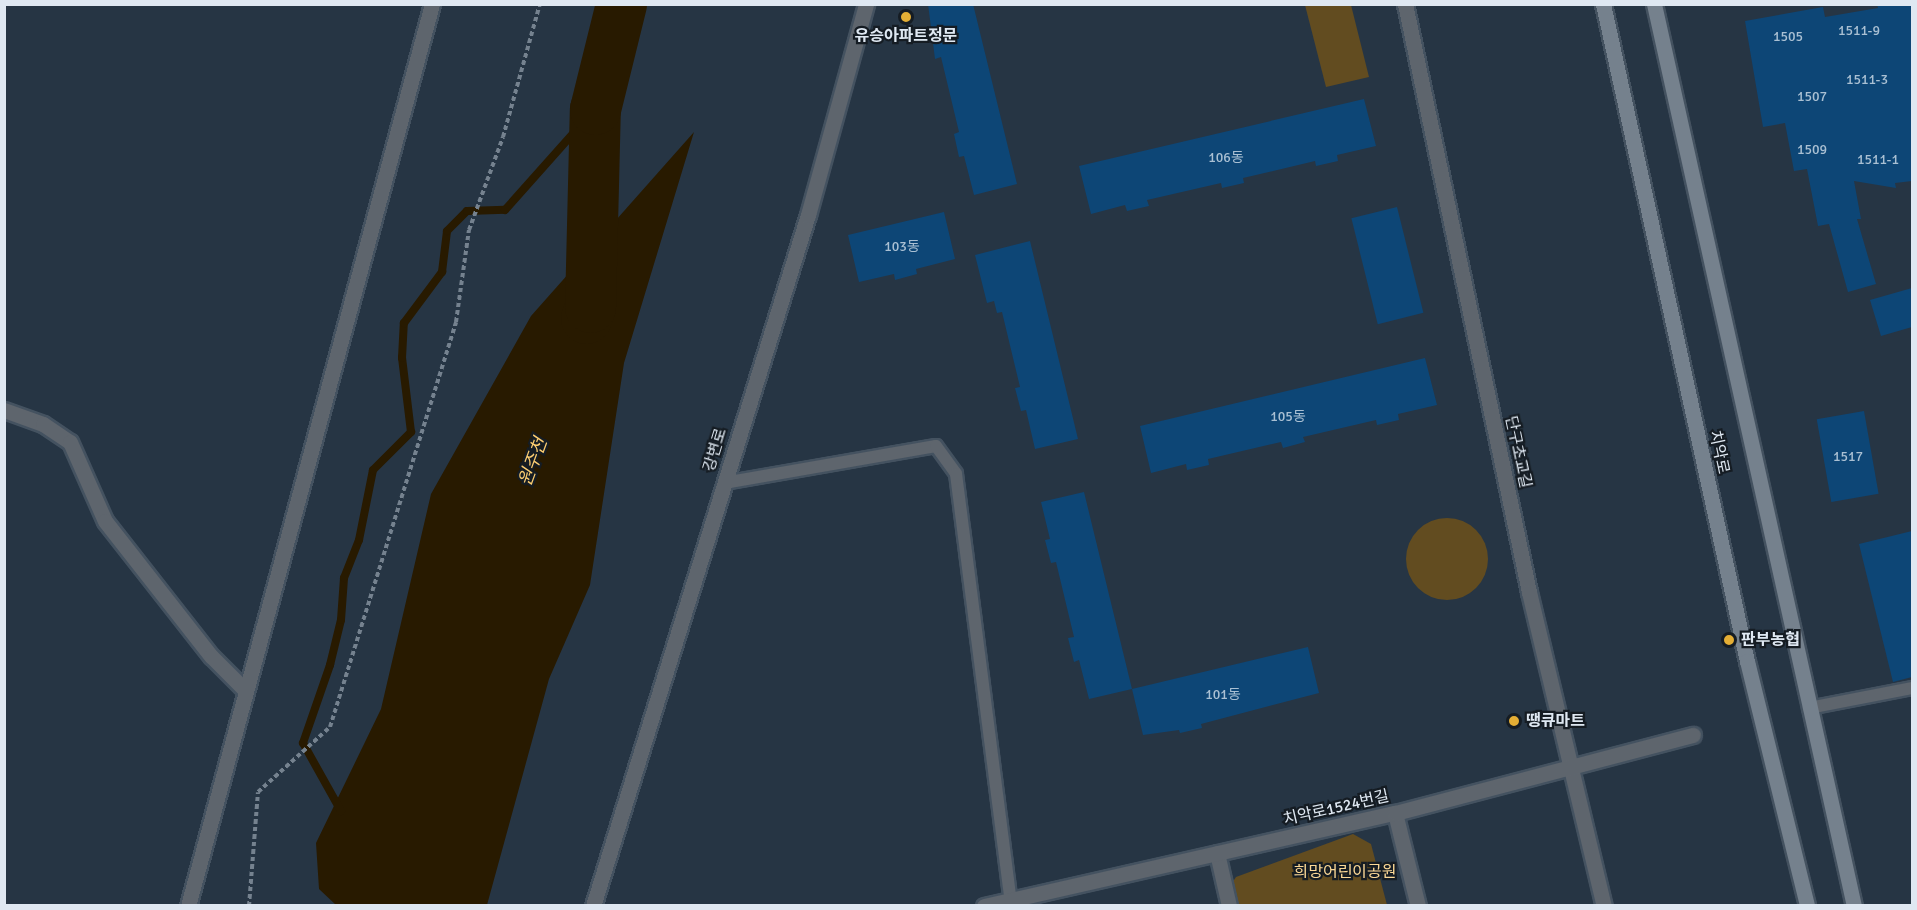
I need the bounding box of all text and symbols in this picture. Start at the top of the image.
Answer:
marker: 유승아파트정문 [899,10,913,24]
house number: 1511-9 [1838,23,1880,39]
place label: 유승아파트정문 [854,26,958,46]
house number: 1505 [1773,29,1803,45]
house number: 1511-3 [1846,72,1888,88]
house number: 1507 [1797,89,1827,105]
house number: 1509 [1797,142,1827,158]
house number: 106동 [1208,150,1244,166]
house number: 1511-1 [1857,152,1899,168]
house number: 103동 [884,239,920,255]
house number: 105동 [1270,409,1306,425]
street label: 단구초교길 [1501,414,1535,490]
street label: 강변로 [699,426,731,474]
street label: 치악로 [1705,428,1733,476]
water label: 원주천 [514,435,552,489]
house number: 1517 [1833,449,1863,465]
place label: 판부농협 [1741,630,1800,650]
marker: 판부농협 [1722,633,1736,647]
house number: 101동 [1205,687,1241,703]
place label: 땡큐마트 [1526,711,1585,731]
marker: 땡큐마트 [1507,714,1521,728]
street label: 치악로1524번길 [1281,786,1391,830]
park label: 희망어린이공원 [1293,862,1397,882]

